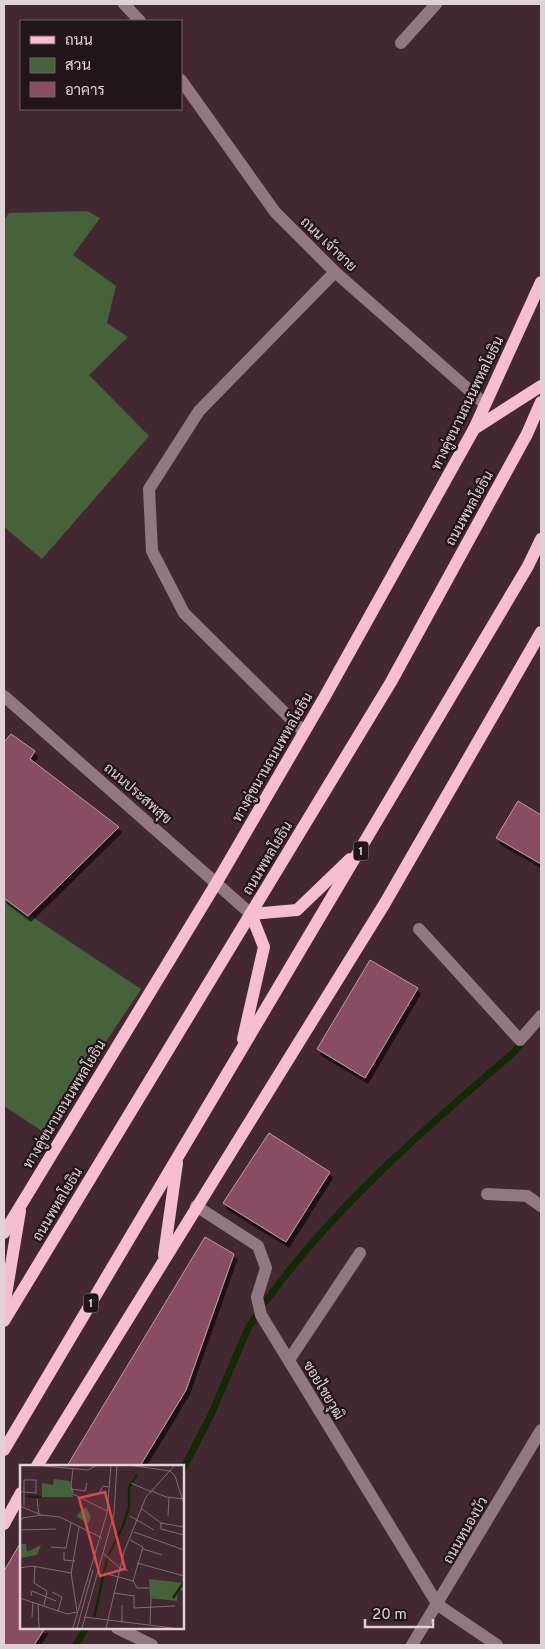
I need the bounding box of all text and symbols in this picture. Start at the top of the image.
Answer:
legend [20,20,182,110]
text: ถนน [65,32,93,51]
text: สวน [65,57,91,76]
text: อาคาร [65,82,105,101]
street label: ถนน เจ้าชาย [296,213,361,276]
street label: ทางคู่ขนานถนนพหลโยธิน [428,334,508,473]
street label: ถนนพหลโยธิน [442,468,498,549]
street label: ทางคู่ขนานถนนพหลโยธิน [228,689,317,825]
street label: ถนนประสพสุข [100,760,174,828]
street label: ถนนพหลโยธิน [239,818,297,899]
road number: 1 [354,841,368,860]
street label: ทางคู่ขนานถนนพหลโยธิน [19,1037,110,1172]
street label: ถนนพหลโยธิน [29,1164,87,1245]
road number: 1 [84,1294,98,1312]
street label: ซอยไชยวุฒิ [299,1358,348,1423]
inset map [20,1465,184,1629]
street label: ถนนหนองบัว [440,1494,492,1567]
scale bar [365,1596,432,1628]
text: 20 m [372,1606,407,1625]

